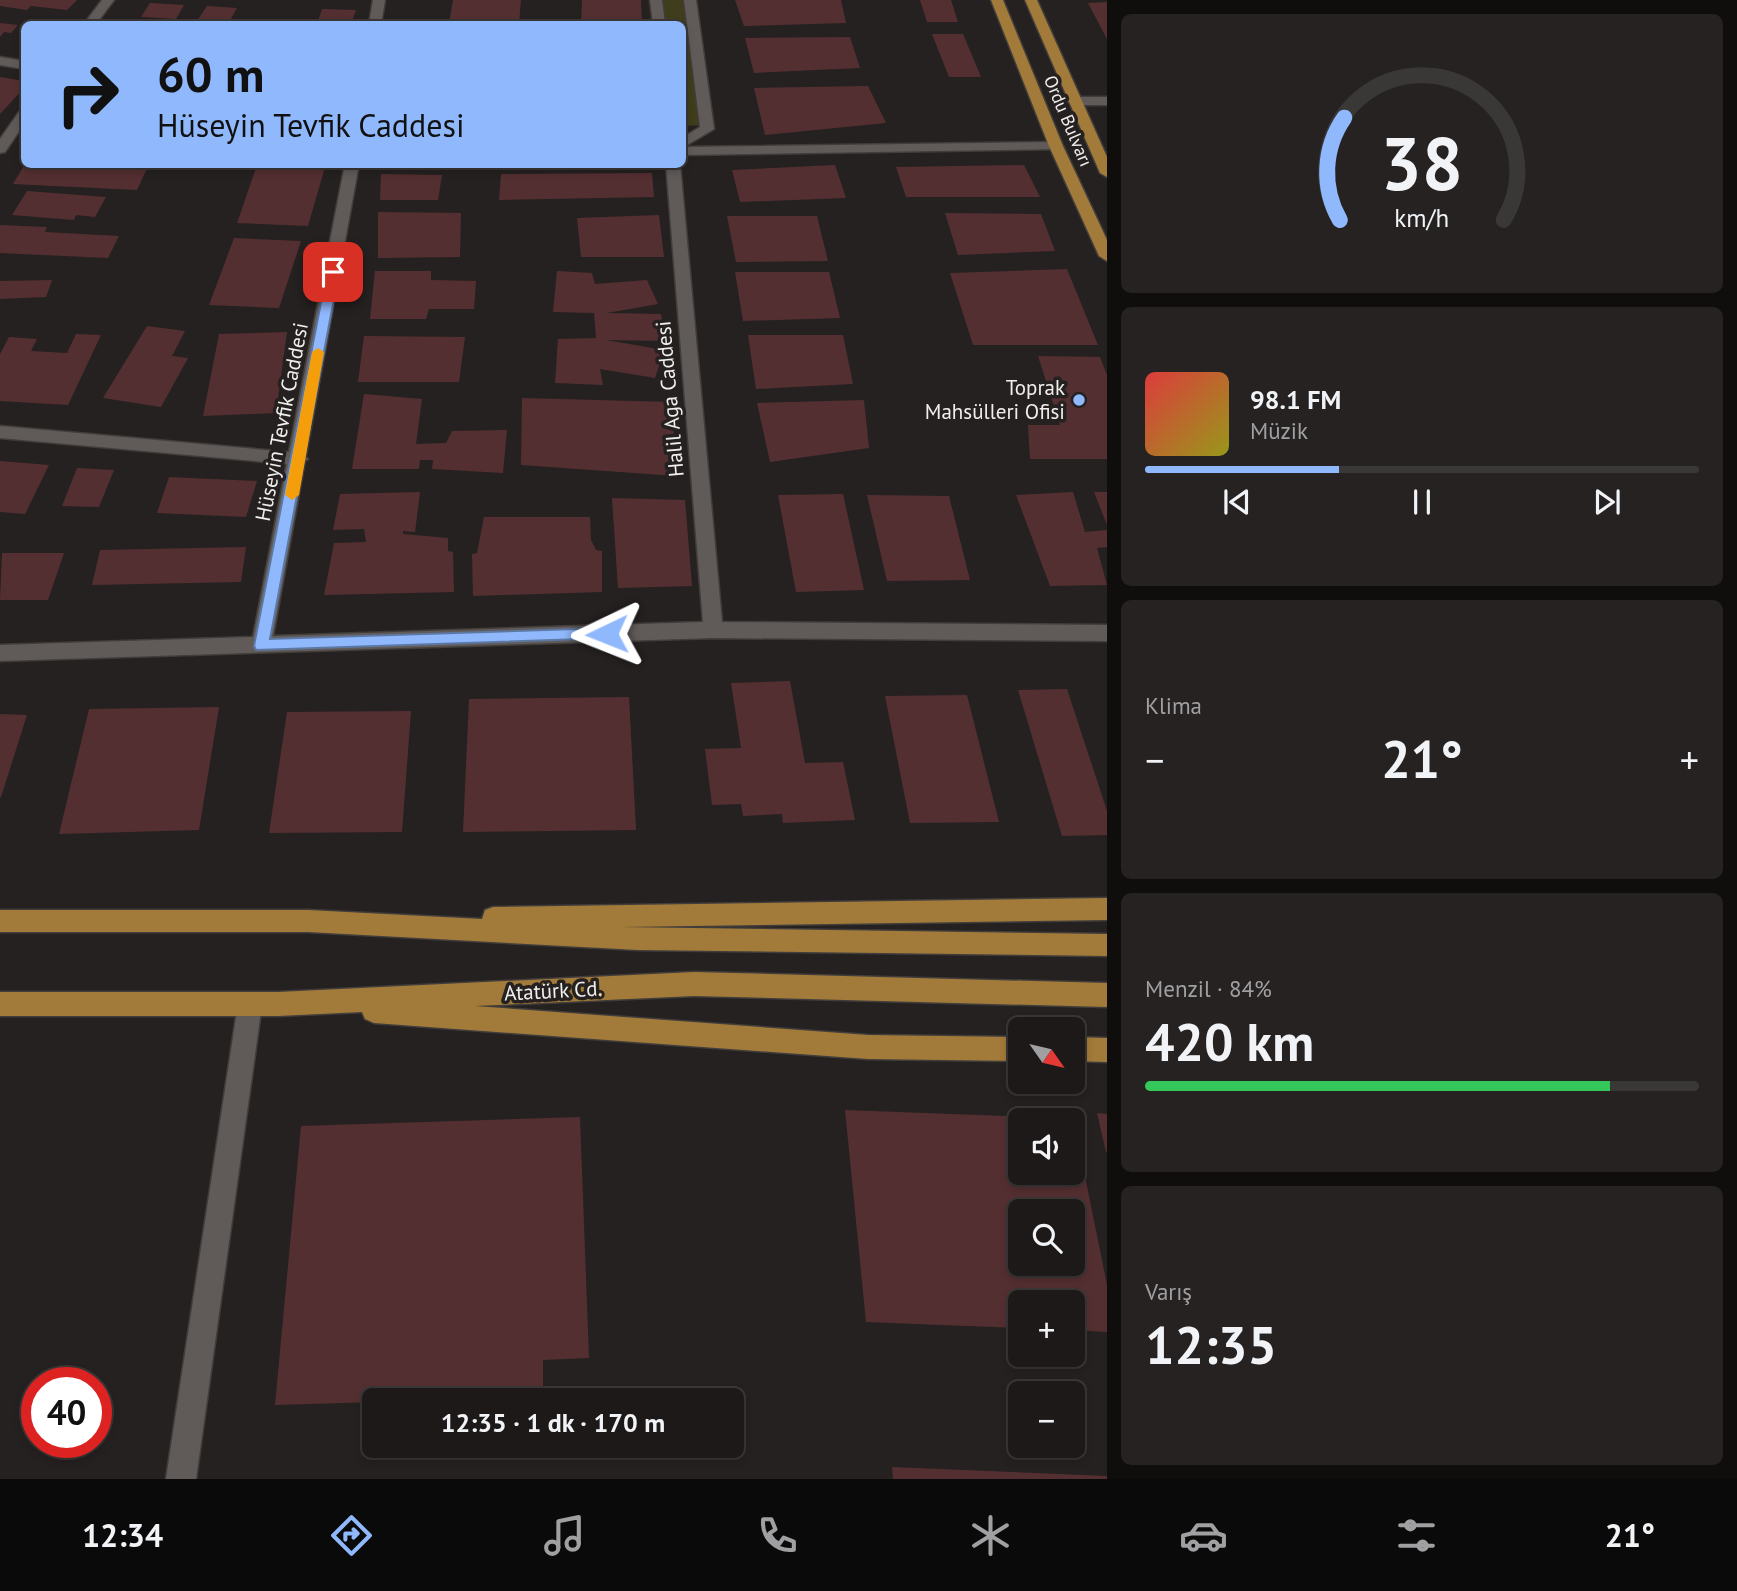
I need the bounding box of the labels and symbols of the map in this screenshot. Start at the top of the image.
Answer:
street label: Ordu Bulvarı [1039,72,1098,170]
pin [303,242,363,302]
street label: Hüseyin Tevfik Caddesi [249,320,314,524]
street label: Halil Aga Caddesi [649,320,690,478]
place label: Toprak Mahsülleri Ofisi [925,374,1065,425]
marker: Toprak Mahsülleri Ofisi [1071,392,1087,408]
position arrow [570,597,644,671]
street label: Atatürk Cd. [503,974,603,1007]
north arrow [1008,1017,1085,1094]
speed limit sign: 40 [21,1367,112,1458]

